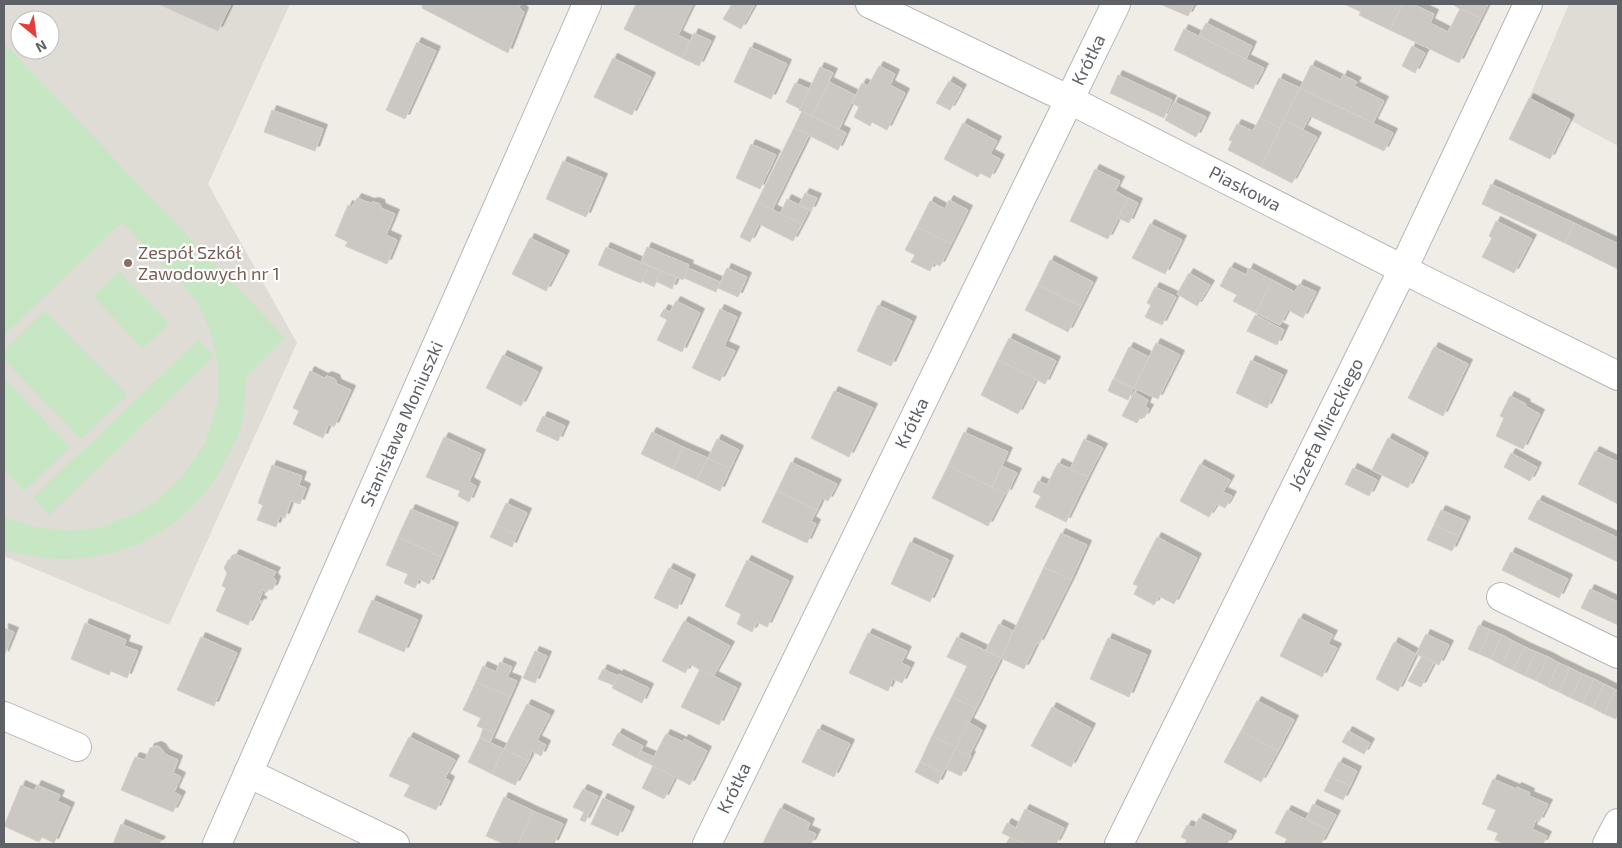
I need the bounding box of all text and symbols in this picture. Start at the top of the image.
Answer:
north arrow [10,10,60,60]
street label: Krótka [1066,31,1109,89]
text: N [33,37,50,57]
street label: Piaskowa [1206,161,1285,215]
place label: Zespół Szkół Zawodowych nr 1 [138,241,280,284]
marker: Zespół Szkół Zawodowych nr 1 [122,257,134,269]
street label: Stanisława Moniuszki [355,337,447,510]
street label: Józefa Mireckiego [1283,354,1367,494]
street label: Krótka [889,394,933,452]
street label: Krótka [712,759,755,817]

